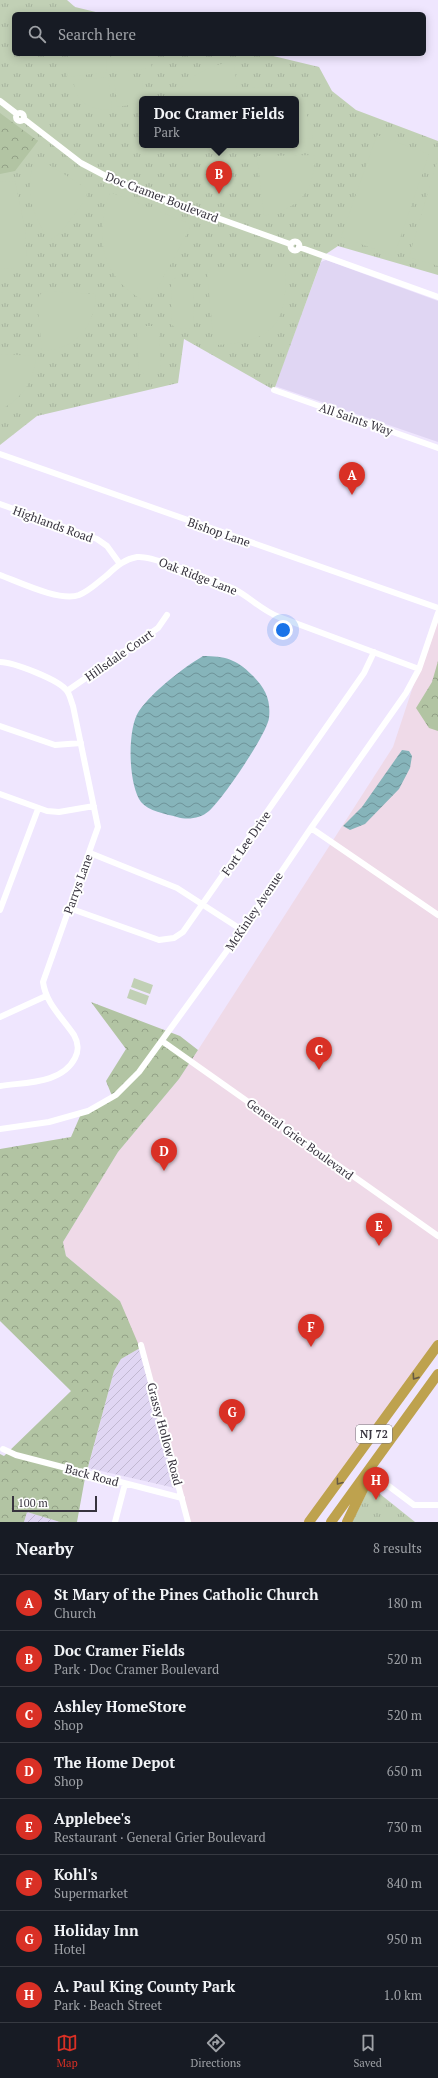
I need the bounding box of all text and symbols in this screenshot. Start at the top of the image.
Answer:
search box [12,12,426,56]
icon: search [26,23,48,45]
text: Search here [58,24,136,44]
popup [139,96,299,148]
text: Doc Cramer Fields [154,103,284,123]
text: Park [154,123,180,141]
pin: B [206,161,232,194]
street label: Doc Cramer Boulevard [104,169,220,225]
street label: All Saints Way [317,399,396,439]
pin: A [339,462,365,495]
street label: Highlands Road [11,503,95,546]
street label: Bishop Lane [186,514,252,550]
street label: Oak Ridge Lane [157,554,239,598]
your location [273,620,293,640]
street label: Hillsdale Court [82,626,157,684]
street label: Fort Lee Drive [218,808,274,878]
street label: Parrys Lane [60,852,96,916]
street label: McKinley Avenue [222,869,286,953]
pin: C [306,1037,332,1070]
street label: General Grier Boulevard [244,1095,357,1183]
pin: D [151,1138,177,1171]
pin: E [366,1213,392,1246]
pin: F [298,1314,324,1347]
one-way arrow [412,1373,420,1380]
street label: Grassy Hollow Road [144,1381,186,1487]
pin: G [219,1399,245,1432]
road number: NJ 72 [356,1425,392,1443]
street label: Back Road [64,1461,121,1489]
pin: H [363,1467,389,1500]
one-way arrow [337,1478,344,1485]
scale bar [12,1494,97,1513]
text: 100 m [18,1496,48,1510]
text: Nearby [16,1537,74,1560]
text: 8 results [373,1539,422,1557]
text: St Mary of the Pines Catholic Church [54,1584,319,1604]
text: A [24,1594,34,1612]
text: 180 m [387,1594,422,1612]
text: Church [54,1604,96,1622]
text: Doc Cramer Fields [54,1640,185,1660]
text: B [25,1650,33,1668]
text: 520 m [387,1650,422,1668]
text: Park · Doc Cramer Boulevard [54,1660,219,1678]
text: Ashley HomeStore [54,1696,186,1716]
text: C [25,1706,33,1724]
text: 520 m [387,1706,422,1724]
text: Shop [54,1716,83,1734]
text: The Home Depot [54,1752,175,1772]
text: D [24,1762,34,1780]
text: 650 m [387,1762,422,1780]
text: Shop [54,1772,83,1790]
text: Applebee's [54,1808,131,1828]
text: E [25,1818,33,1836]
text: 730 m [387,1818,422,1836]
text: Restaurant · General Grier Boulevard [54,1828,266,1846]
text: Kohl's [54,1864,98,1884]
text: F [25,1874,33,1892]
text: 840 m [387,1874,422,1892]
text: Supermarket [54,1884,128,1902]
text: Holiday Inn [54,1920,139,1940]
text: G [24,1930,34,1948]
text: 950 m [387,1930,422,1948]
text: Hotel [54,1940,86,1958]
text: A. Paul King County Park [54,1976,235,1996]
text: H [24,1986,34,2004]
text: 1.0 km [383,1986,422,2004]
text: Park · Beach Street [54,1996,162,2014]
tab: Map [56,2032,78,2070]
tab: Directions [190,2032,241,2070]
tab: Saved [353,2032,382,2070]

